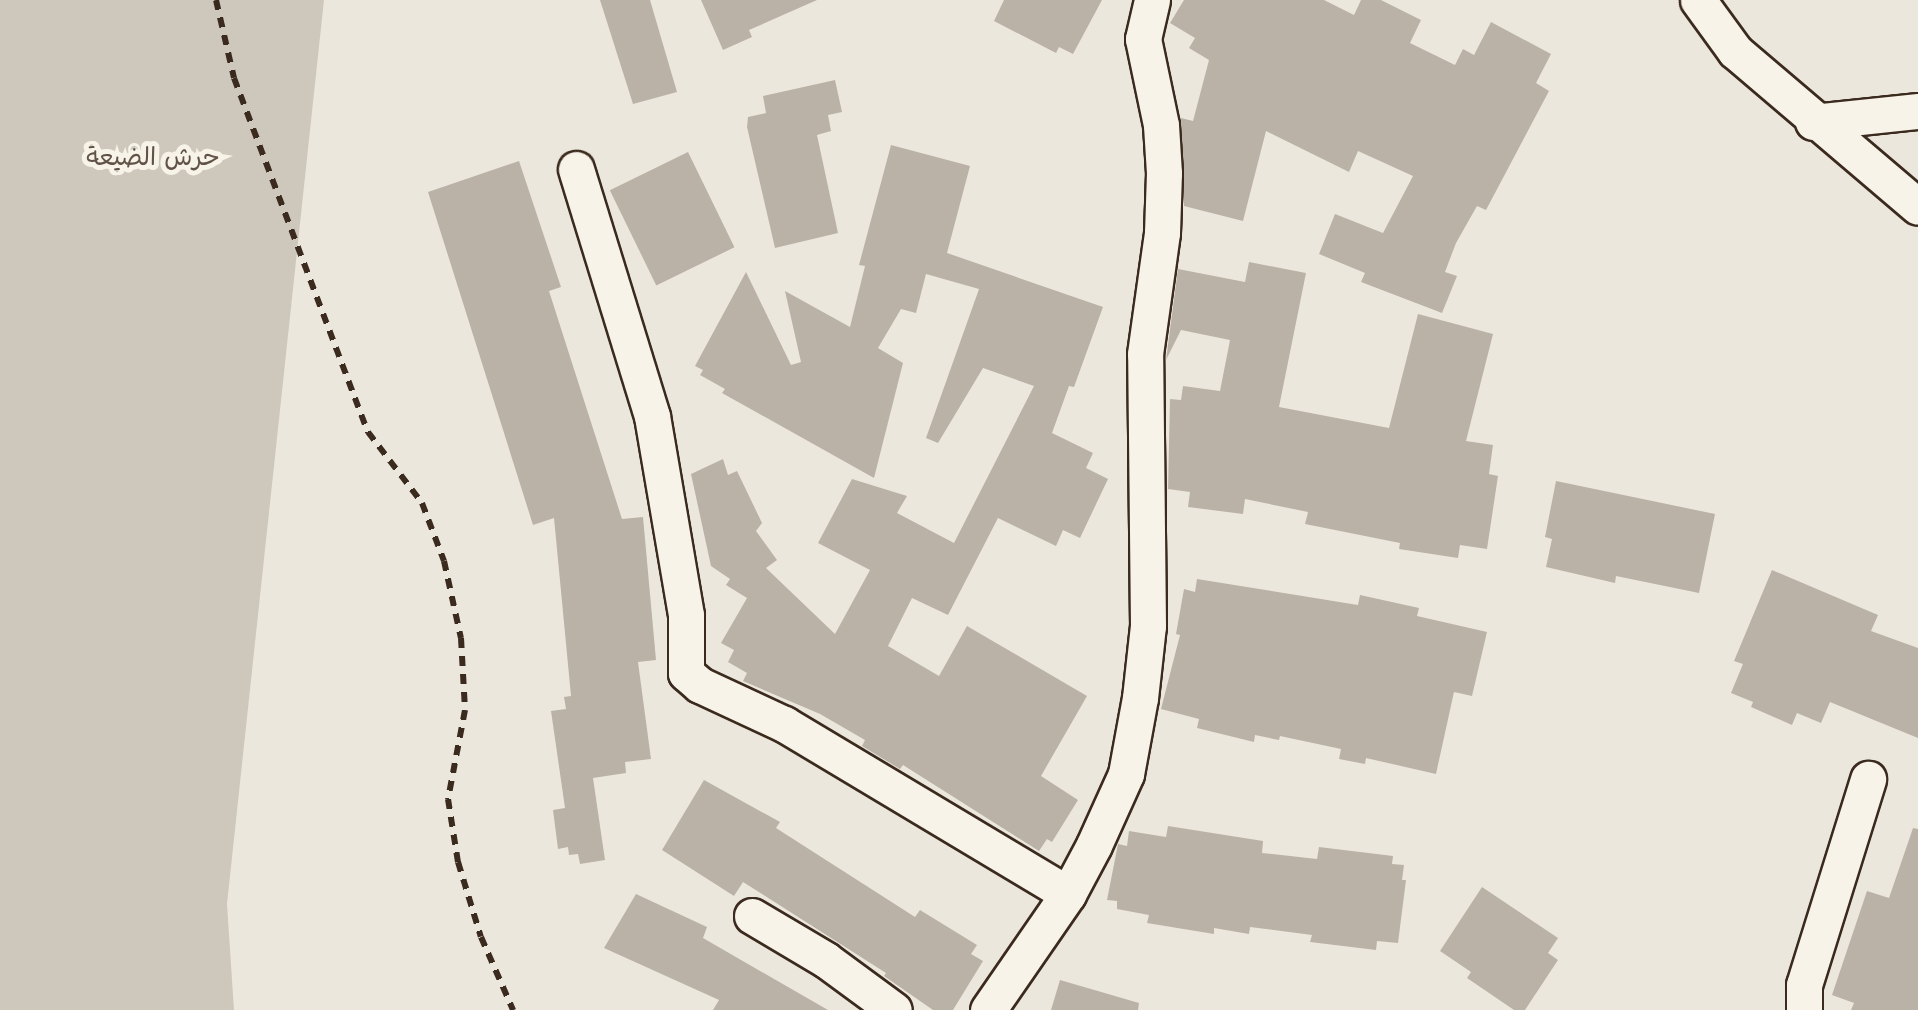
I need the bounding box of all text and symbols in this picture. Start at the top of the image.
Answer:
park label: حرش الضيعة [86,140,220,170]

